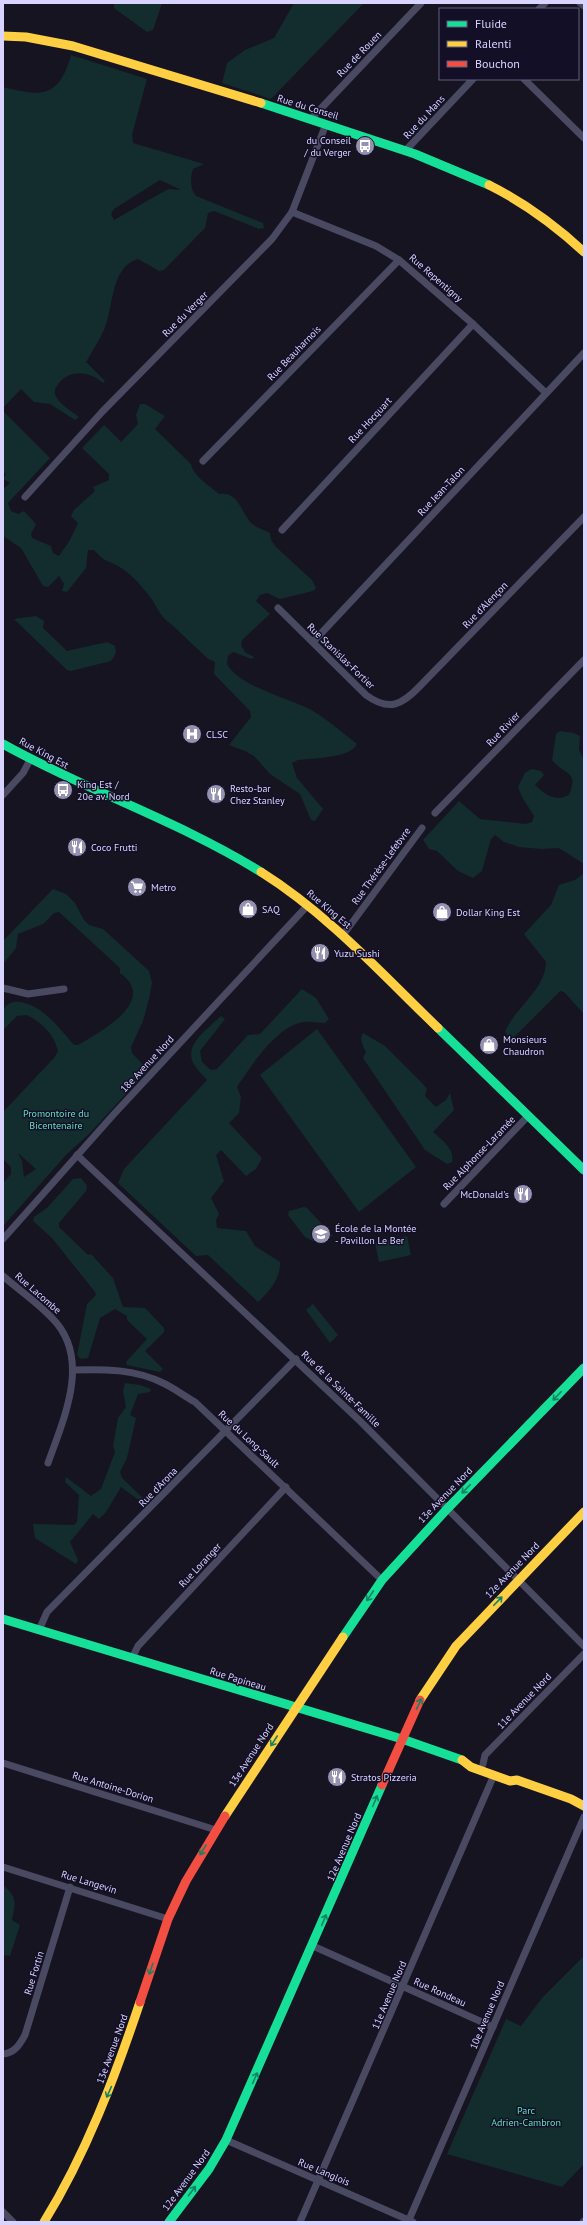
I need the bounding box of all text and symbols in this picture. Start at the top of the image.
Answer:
legend [439,8,579,80]
text: Fluide [475,16,507,31]
street label: Rue de Rouen [334,28,384,80]
text: Ralenti [475,36,511,51]
text: Bouchon [475,56,520,71]
street label: Rue du Conseil [276,91,340,123]
street label: Rue du Mans [400,92,448,142]
place label: du Conseil / du Verger [303,134,352,159]
bus stop icon: du Conseil / du Verger [354,135,376,157]
street label: Rue Repentigny [406,251,466,305]
street label: Rue du Verger [159,288,211,340]
street label: Rue Beauharnois [264,323,324,383]
street label: Rue Hocquart [345,394,395,446]
street label: Rue Jean-Talon [415,463,467,519]
street label: Rue d'Alençon [460,579,510,631]
street label: Rue Stanislas-Fortier [304,620,378,692]
street label: Rue Rivier [483,708,523,749]
hospital icon: CLSC [181,723,203,745]
place label: CLSC [206,728,228,741]
street label: Rue King Est [17,735,72,772]
place label: King Est / 20e av. Nord [77,778,130,803]
bus stop icon: King Est / 20e av. Nord [52,779,74,801]
place label: Resto-bar Chez Stanley [230,782,285,807]
restaurant icon: Resto-bar Chez Stanley [205,783,227,805]
street label: Rue Thérèse-Lefebvre [349,825,413,907]
restaurant icon: Coco Frutti [66,836,88,858]
place label: Coco Frutti [91,841,137,854]
supermarket icon: Metro [126,876,148,898]
place label: Metro [151,881,176,894]
street label: Rue King Est [304,887,354,932]
shop icon: SAQ [237,898,259,920]
shop icon: Dollar King Est [431,901,453,923]
place label: SAQ [262,903,281,916]
place label: Dollar King Est [456,906,521,919]
restaurant icon: Yuzu Sushi [309,942,331,964]
place label: Yuzu Sushi [334,947,380,960]
street label: 18e Avenue Nord [117,1033,177,1095]
place label: Monsieurs Chaudron [503,1033,547,1058]
shop icon: Monsieurs Chaudron [478,1034,500,1056]
park label: Promontoire du Bicentenaire [23,1107,89,1132]
street label: Rue Alphonse-Laramée [440,1113,518,1193]
restaurant icon: McDonald's [512,1183,534,1205]
place label: McDonald's [460,1188,509,1201]
place label: École de la Montée - Pavillon Le Ber [335,1222,416,1247]
school or university icon: École de la Montée - Pavillon Le Ber [310,1223,332,1245]
street label: Rue Lacombe [12,1269,64,1317]
street label: Rue de la Sainte-Famille [299,1348,383,1430]
one-way arrow [552,1391,562,1401]
street label: Rue du Long-Sault [216,1407,283,1471]
street label: Rue d'Arona [136,1464,180,1510]
street label: 13e Avenue Nord [415,1464,475,1526]
one-way arrow [461,1484,471,1494]
street label: Rue Loranger [176,1539,224,1590]
street label: 12e Avenue Nord [482,1539,542,1601]
one-way arrow [366,1591,374,1602]
one-way arrow [493,1596,503,1606]
street label: Rue Papineau [208,1664,268,1694]
street label: 11e Avenue Nord [494,1670,554,1732]
one-way arrow [416,1698,423,1710]
street label: 13e Avenue Nord [226,1721,276,1789]
one-way arrow [270,1735,278,1746]
restaurant icon: Stratos Pizzeria [326,1766,348,1788]
street label: Rue Antoine-Dorion [71,1768,155,1806]
place label: Stratos Pizzeria [351,1771,417,1784]
one-way arrow [372,1795,380,1807]
street label: 12e Avenue Nord [324,1811,364,1883]
one-way arrow [199,1844,207,1856]
street label: Rue Langevin [60,1867,118,1897]
one-way arrow [321,1915,328,1927]
street label: Rue Fortin [21,1950,47,1996]
street label: 11e Avenue Nord [369,1959,409,2031]
one-way arrow [147,1963,155,1975]
street label: Rue Rondeau [412,1975,468,2009]
street label: 10e Avenue Nord [467,1979,507,2051]
street label: 13e Avenue Nord [93,2012,131,2086]
one-way arrow [252,2072,259,2084]
one-way arrow [104,2085,112,2097]
park label: Parc Adrien-Cambron [491,2104,561,2129]
street label: 12e Avenue Nord [159,2147,213,2213]
street label: Rue Langlois [296,2155,352,2189]
one-way arrow [188,2186,197,2197]

